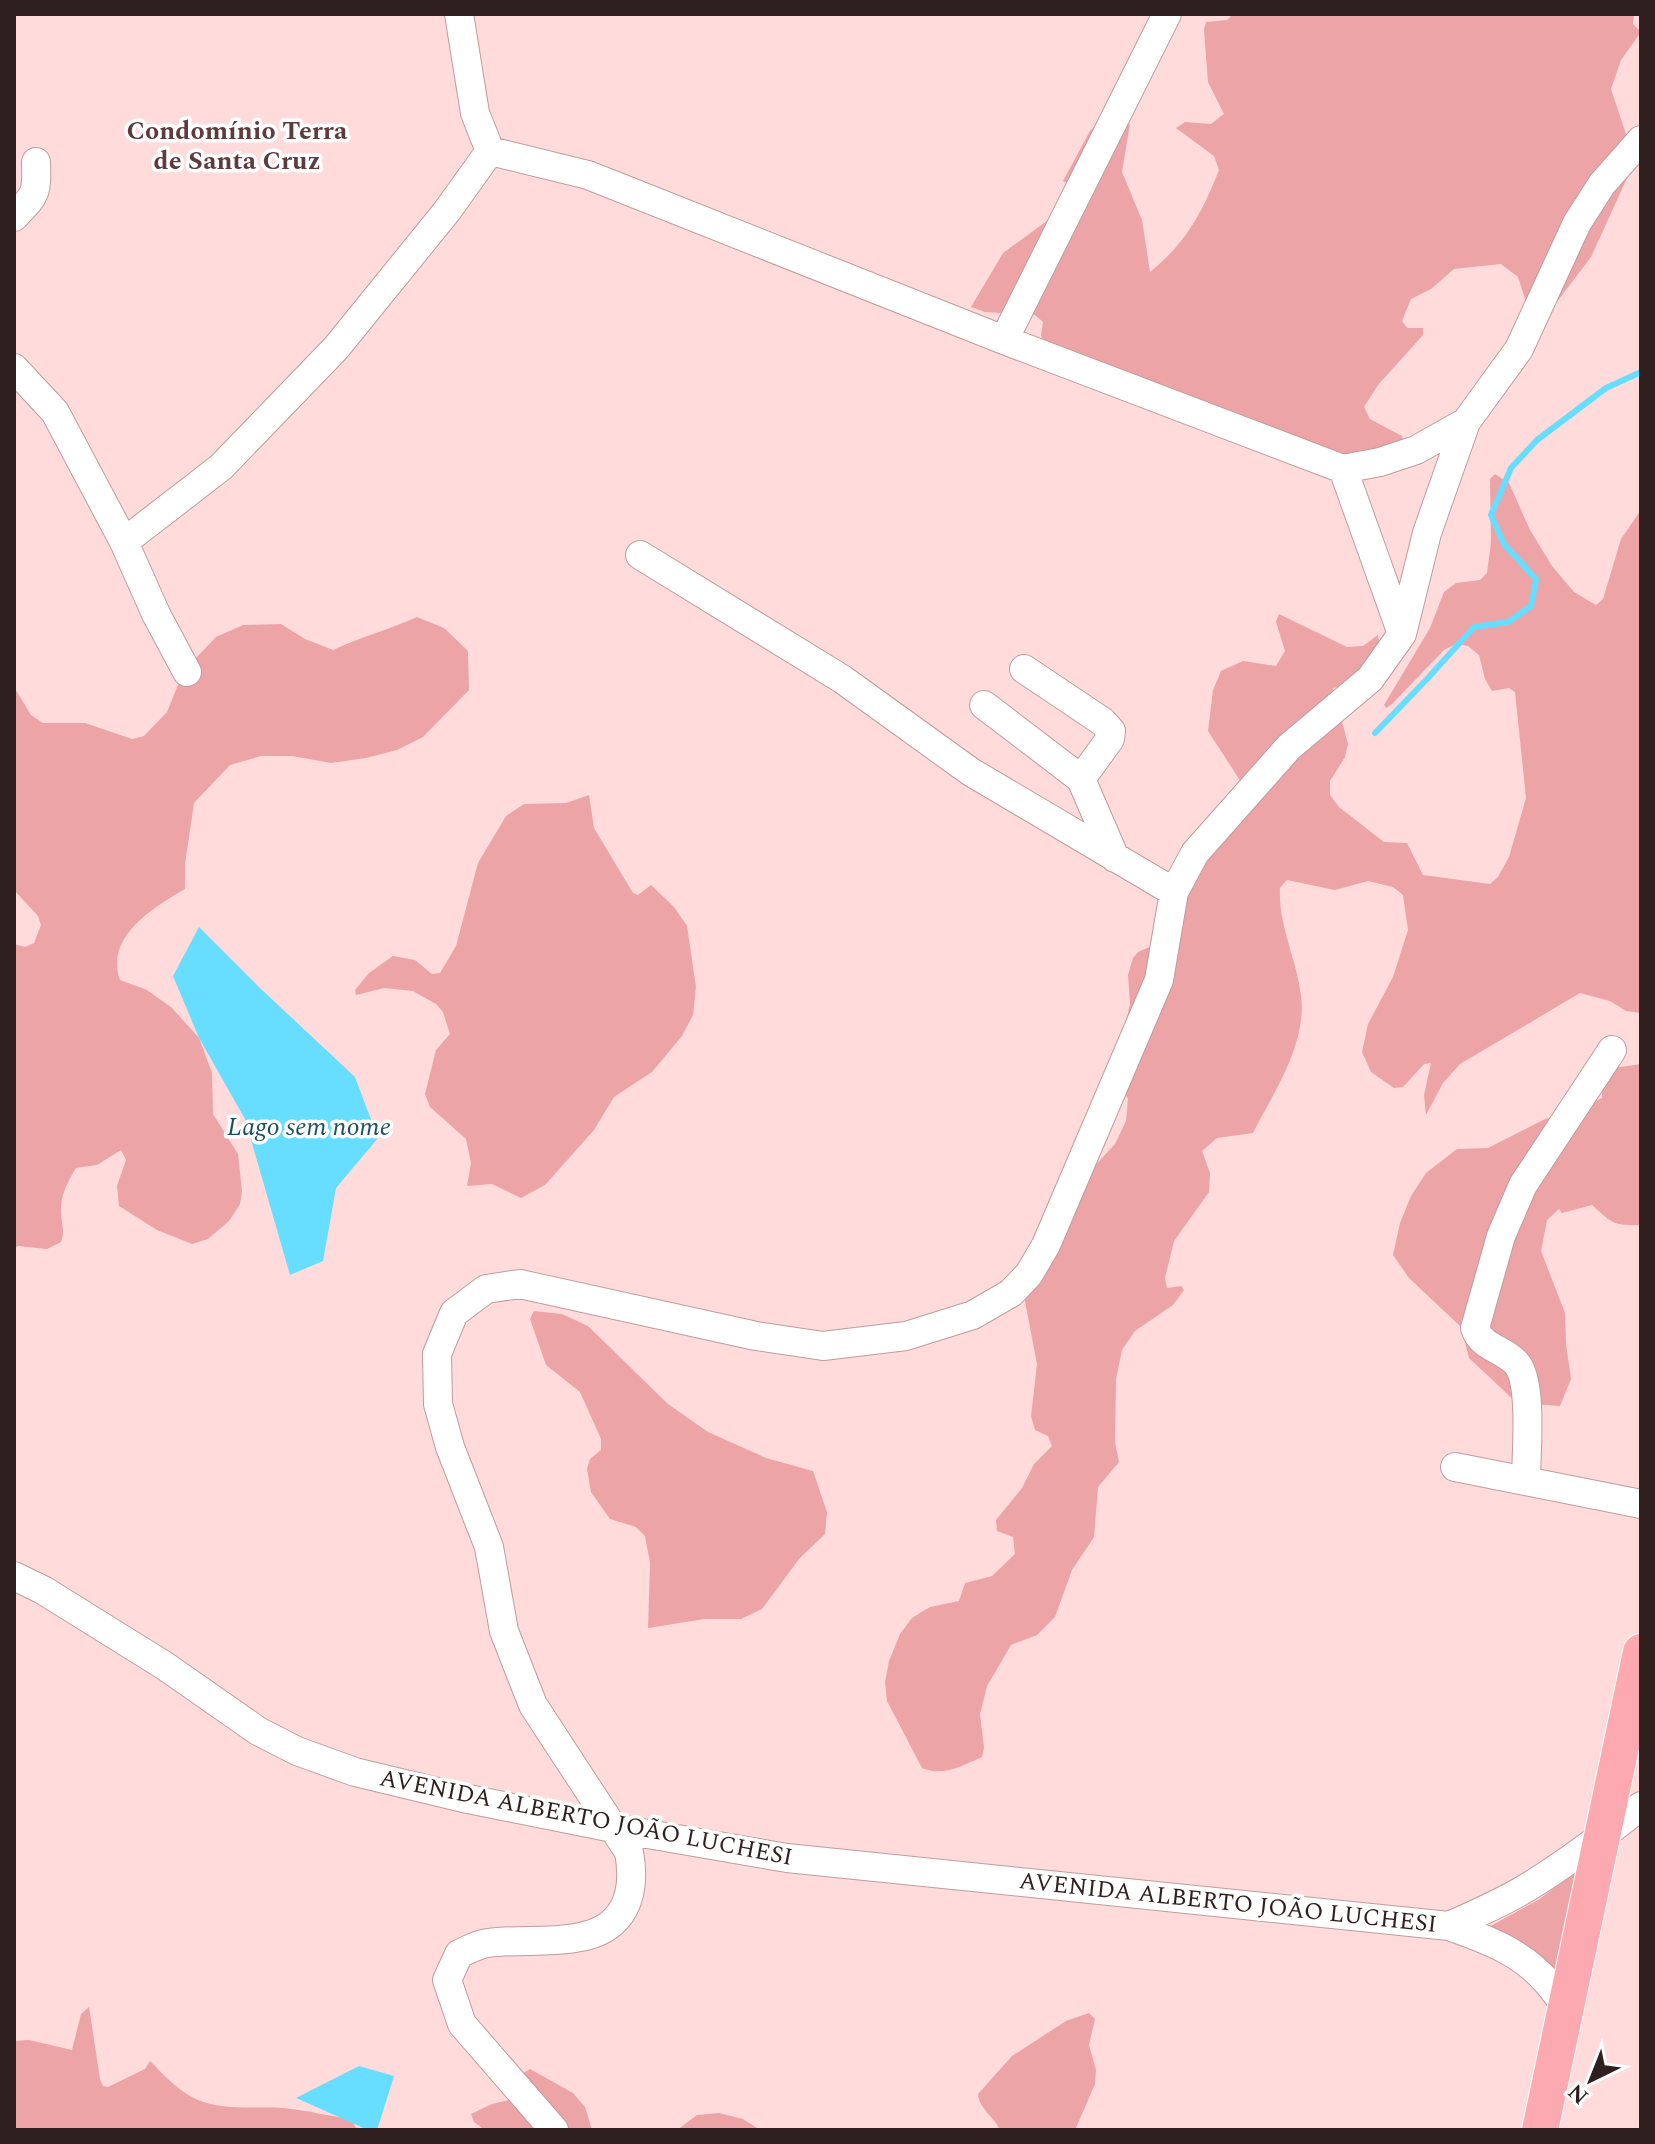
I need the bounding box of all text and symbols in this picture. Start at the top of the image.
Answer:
district label: Condomínio Terra de Santa Cruz [127,111,348,181]
water label: Lago sem nome [227,1107,391,1147]
street label: AVENIDA ALBERTO JOÃO LUCHESI [376,1760,796,1876]
street label: AVENIDA ALBERTO JOÃO LUCHESI [1017,1863,1439,1943]
north arrow [1551,2040,1631,2120]
text: N [1561,2075,1596,2112]

